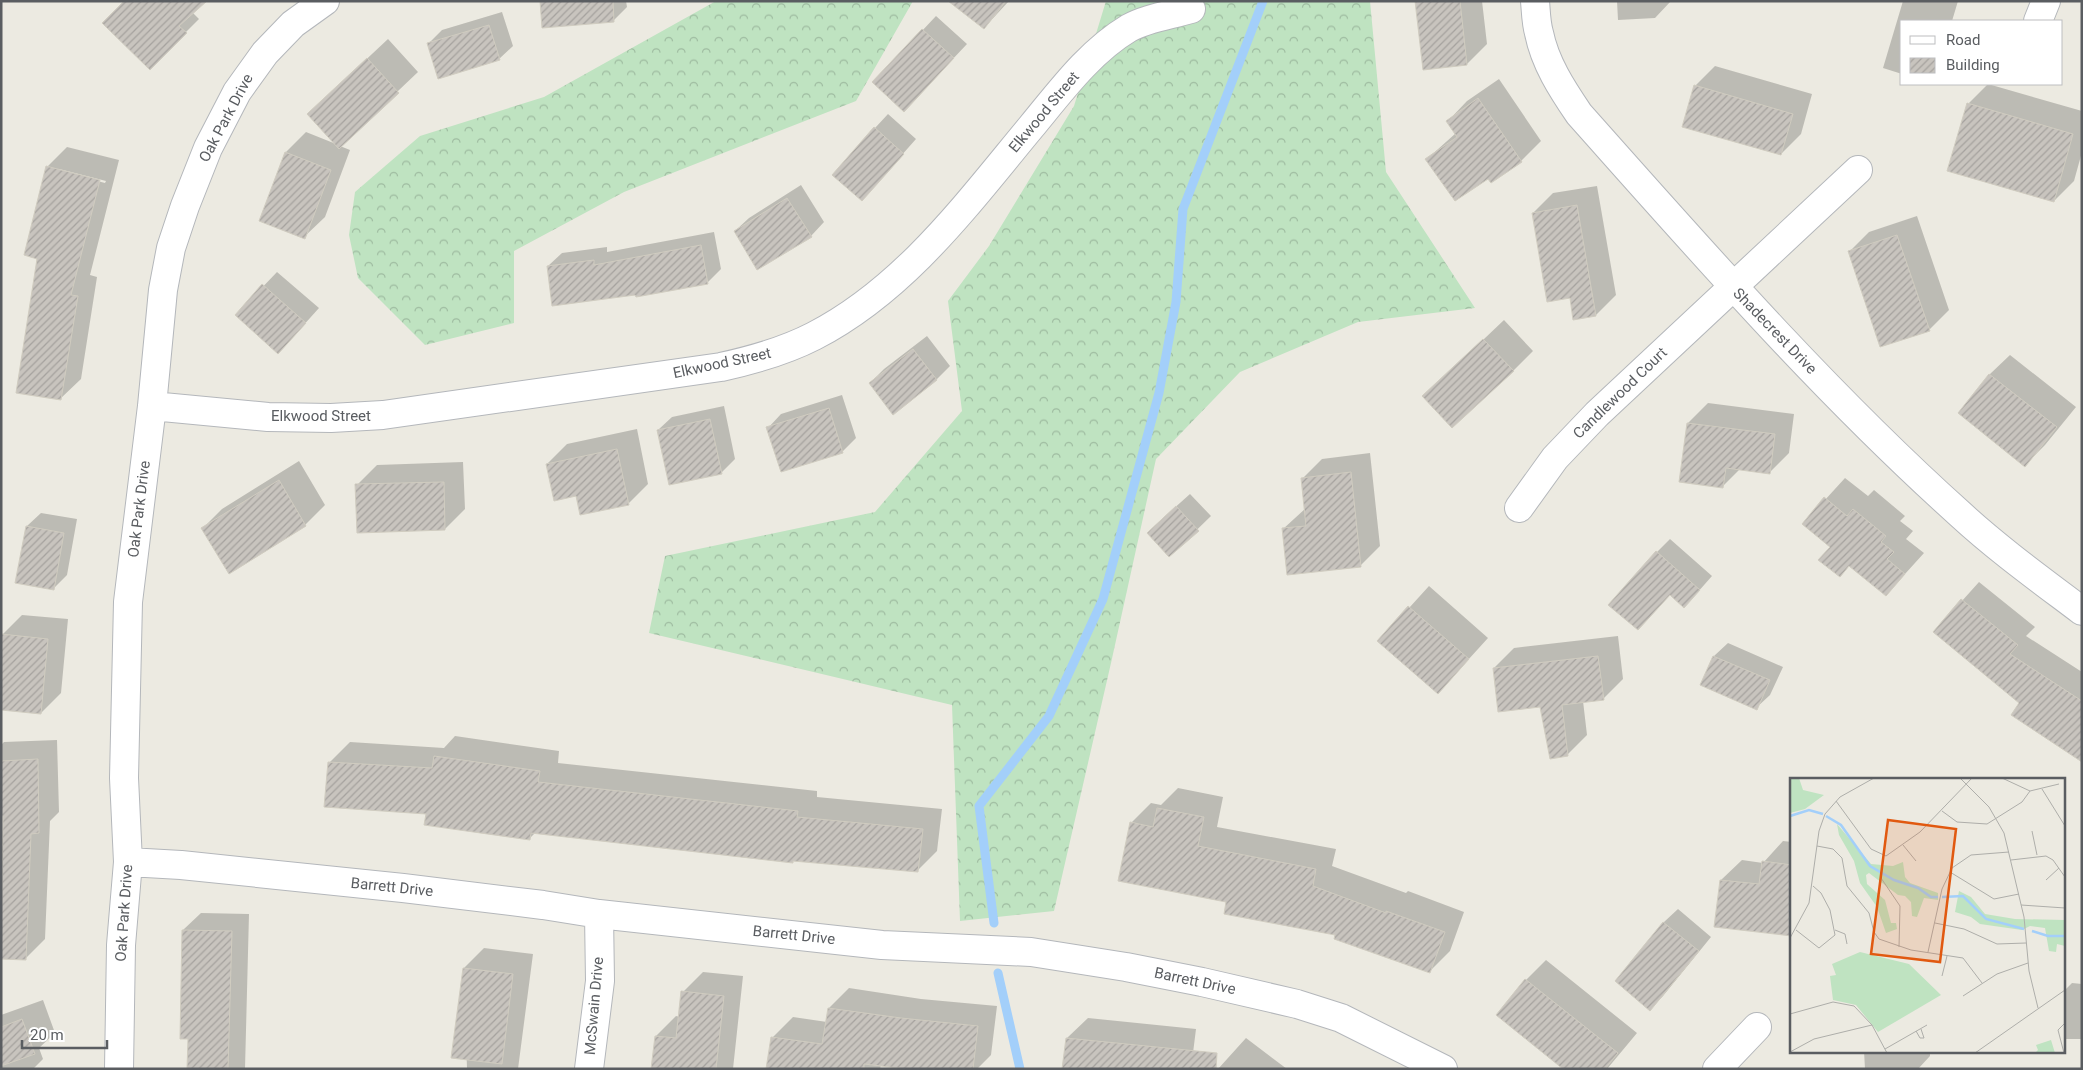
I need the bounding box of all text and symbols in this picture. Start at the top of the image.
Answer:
legend [1900,20,2063,85]
text: Road [1946,31,1980,49]
text: Building [1946,56,2000,74]
street label: Elkwood Street [1005,68,1083,156]
street label: Oak Park Drive [195,71,257,165]
street label: Shadecrest Drive [1729,284,1821,378]
street label: Candlewood Court [1569,343,1671,442]
street label: Elkwood Street [671,344,773,382]
street label: Elkwood Street [271,407,371,425]
street label: Oak Park Drive [124,459,154,558]
inset map [1790,778,2066,1052]
street label: Oak Park Drive [112,864,136,962]
street label: Barrett Drive [350,874,434,900]
street label: Barrett Drive [752,922,836,948]
street label: McSwain Drive [581,956,607,1056]
street label: Barrett Drive [1153,964,1237,998]
scale bar [22,1018,108,1050]
text: 20 m [30,1026,64,1044]

